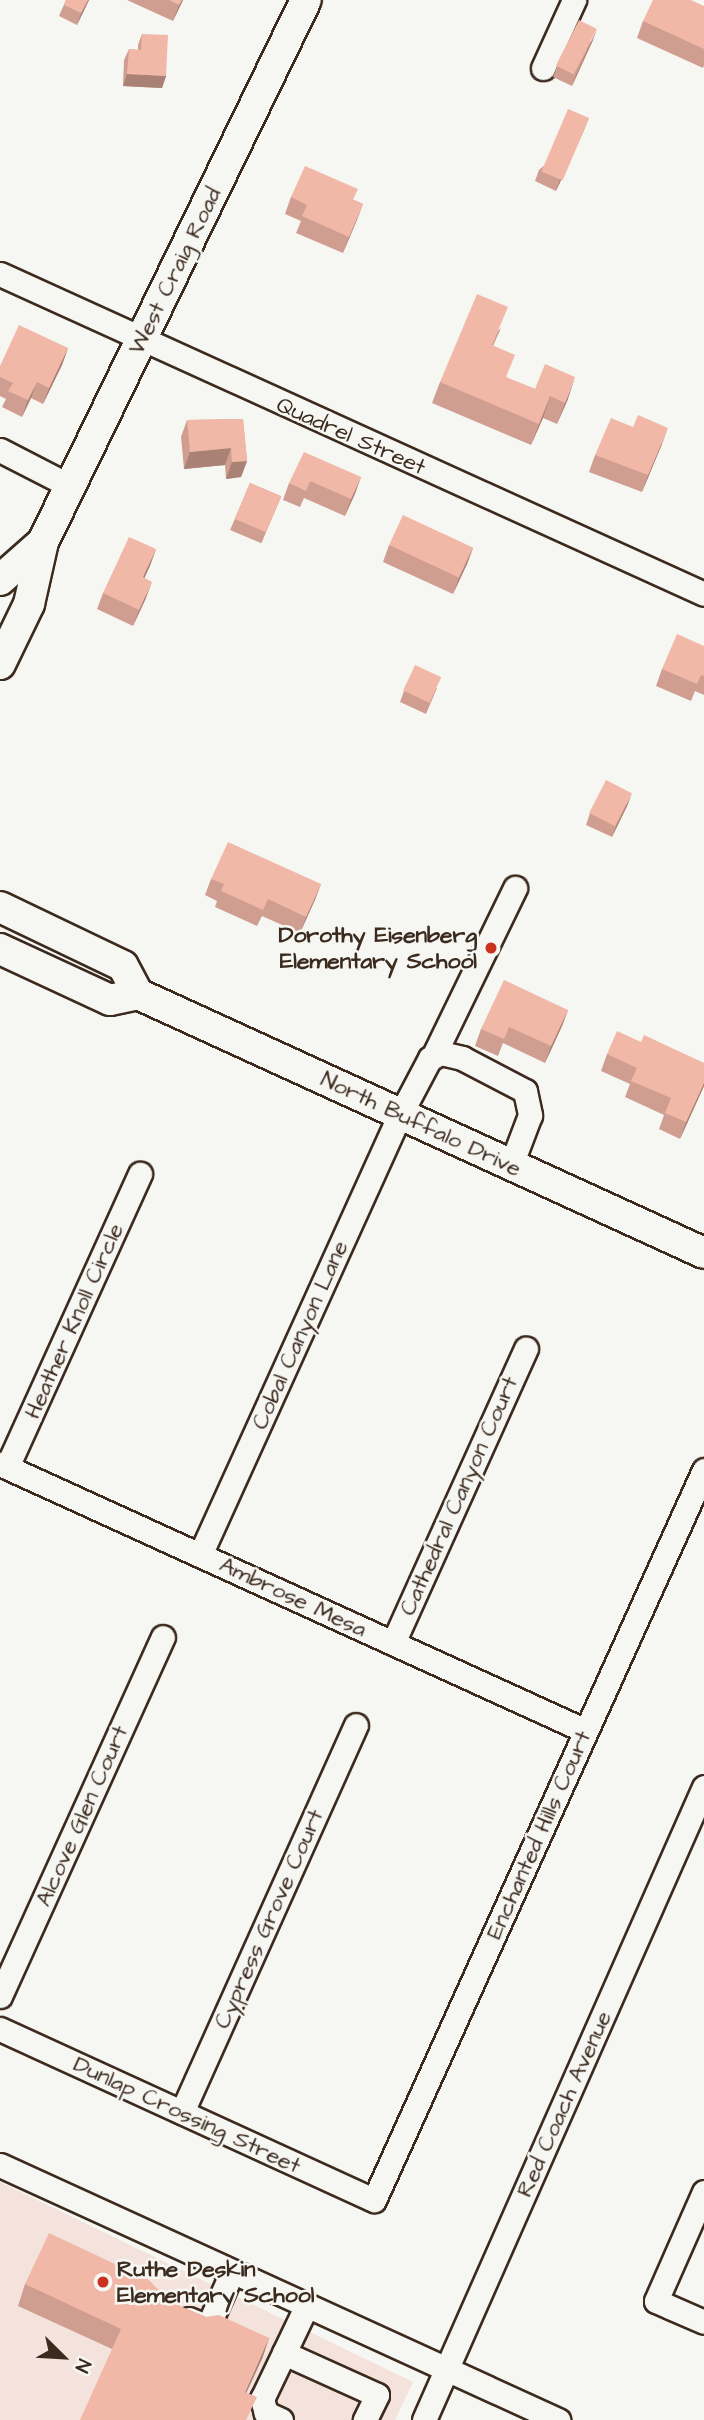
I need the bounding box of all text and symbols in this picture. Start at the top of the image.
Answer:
street label: West Craig Road [123,183,227,359]
street label: Quadrel Street [272,391,430,481]
place label: Dorothy Eisenberg Elementary School [279,921,477,975]
marker: Dorothy Eisenberg Elementary School [483,940,499,956]
street label: North Buffalo Drive [316,1065,526,1183]
street label: Heather Knoll Circle [18,1219,130,1423]
street label: Cobal Canyon Lane [246,1236,354,1434]
street label: Cathedral Canyon Court [394,1372,524,1620]
street label: Ambrose Mesa [215,1551,371,1643]
street label: Alcove Glen Court [30,1721,134,1911]
street label: Enchanted Hills Court [481,1726,597,1944]
street label: Cypress Grove Court [208,1805,330,2033]
street label: Red Coach Avenue [511,2007,617,2201]
street label: Dunlap Crossing Street [69,2050,305,2180]
place label: Ruthe Deskin Elementary School [117,2255,314,2309]
marker: Ruthe Deskin Elementary School [95,2274,111,2290]
north arrow [28,2322,98,2392]
text: N [68,2355,97,2377]

